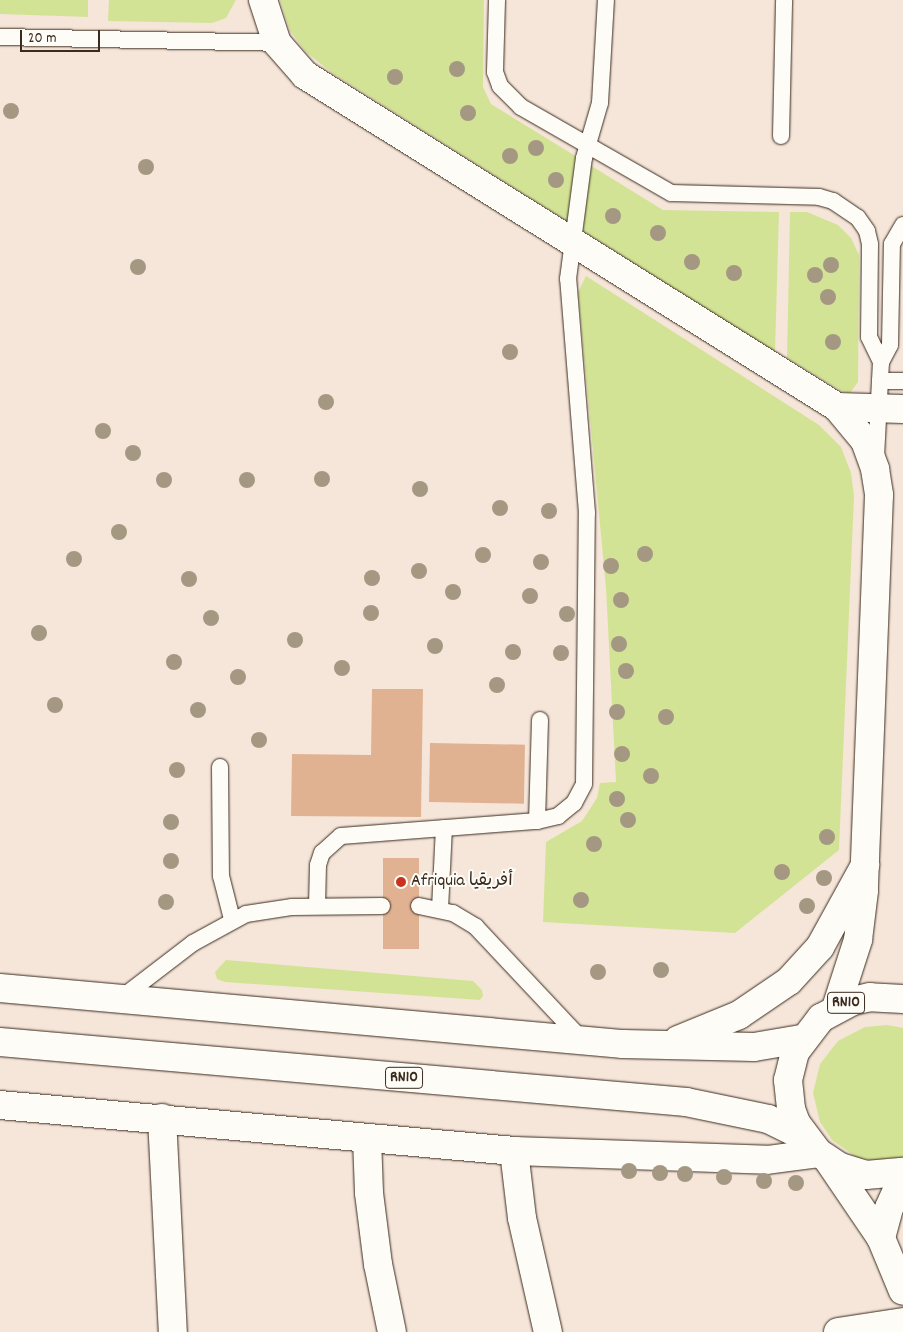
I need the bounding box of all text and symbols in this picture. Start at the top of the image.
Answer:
scale bar [22,20,102,52]
text: 20 m [28,28,56,50]
place label: Afriquia أفريقيا [411,871,513,893]
marker: Afriquia أفريقيا [395,876,407,888]
road number: RN10 [826,990,866,1016]
road number: RN10 [384,1064,424,1092]

